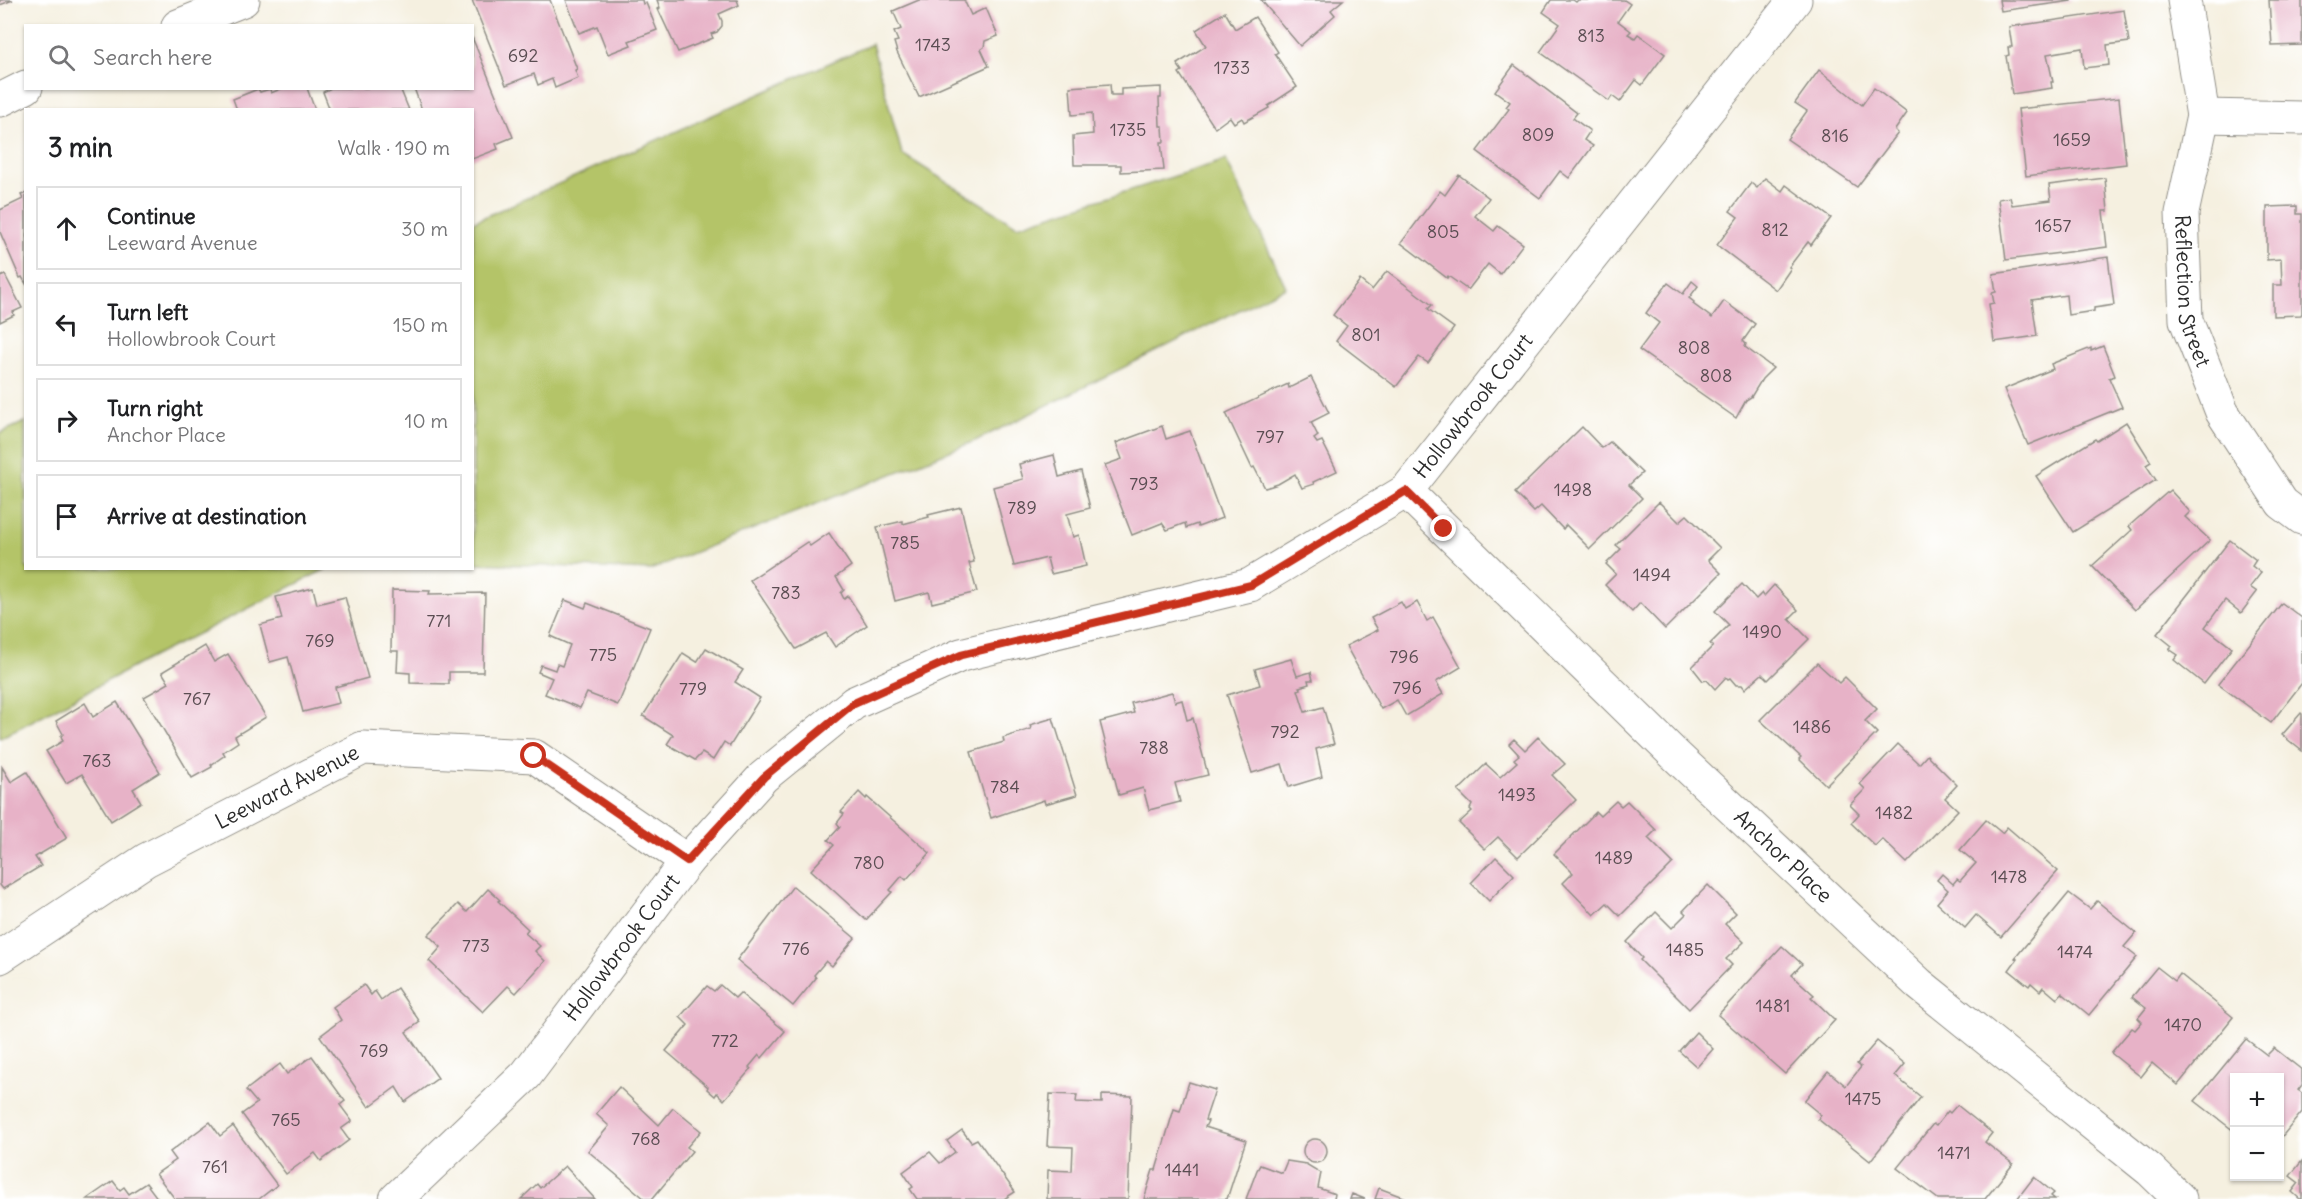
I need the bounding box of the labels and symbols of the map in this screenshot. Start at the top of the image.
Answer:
house number: 813 [1577,24,1605,47]
house number: 1743 [915,33,951,56]
house number: 692 [508,44,538,67]
house number: 1733 [1214,56,1250,79]
house number: 1735 [1110,118,1146,141]
house number: 809 [1522,123,1554,146]
house number: 816 [1821,124,1849,147]
house number: 1659 [2053,128,2091,151]
house number: 1657 [2035,214,2072,237]
street label: Reflection Street [2169,214,2217,371]
house number: 812 [1761,218,1789,241]
house number: 805 [1427,220,1459,243]
house number: 801 [1351,323,1381,346]
street label: Hollowbrook Court [1407,328,1538,484]
house number: 808 [1678,336,1710,359]
house number: 808 [1700,364,1732,387]
house number: 797 [1256,425,1284,448]
house number: 793 [1129,472,1159,495]
house number: 1498 [1554,478,1592,501]
house number: 789 [1007,496,1037,519]
route end [1430,515,1456,541]
house number: 785 [890,531,920,554]
house number: 1494 [1633,563,1671,586]
house number: 783 [771,581,801,604]
house number: 771 [427,609,451,632]
house number: 1490 [1742,620,1782,643]
house number: 769 [305,629,335,652]
house number: 775 [589,643,617,666]
house number: 796 [1389,645,1419,668]
house number: 796 [1392,676,1422,699]
house number: 779 [679,677,707,700]
house number: 767 [183,687,211,710]
house number: 1486 [1793,715,1831,738]
house number: 792 [1270,720,1300,743]
house number: 788 [1139,736,1169,759]
street label: Leeward Avenue [210,739,363,835]
route start [520,742,546,768]
house number: 763 [82,749,112,772]
house number: 784 [990,775,1020,798]
house number: 1493 [1498,783,1536,806]
house number: 1482 [1875,801,1913,824]
street label: Anchor Place [1729,803,1838,908]
house number: 1489 [1595,846,1633,869]
house number: 780 [853,851,885,874]
house number: 1478 [1991,865,2027,888]
street label: Hollowbrook Court [557,868,685,1026]
house number: 773 [462,934,490,957]
house number: 776 [782,937,810,960]
house number: 1485 [1666,938,1704,961]
house number: 1474 [2057,940,2093,963]
house number: 1481 [1755,994,1791,1017]
house number: 1470 [2164,1013,2202,1036]
house number: 772 [711,1029,739,1052]
house number: 769 [359,1039,389,1062]
house number: 1475 [1845,1087,1881,1110]
house number: 765 [271,1108,301,1131]
house number: 768 [631,1127,661,1150]
house number: 1471 [1937,1141,1971,1164]
house number: 761 [202,1155,228,1178]
house number: 1441 [1165,1158,1199,1181]

